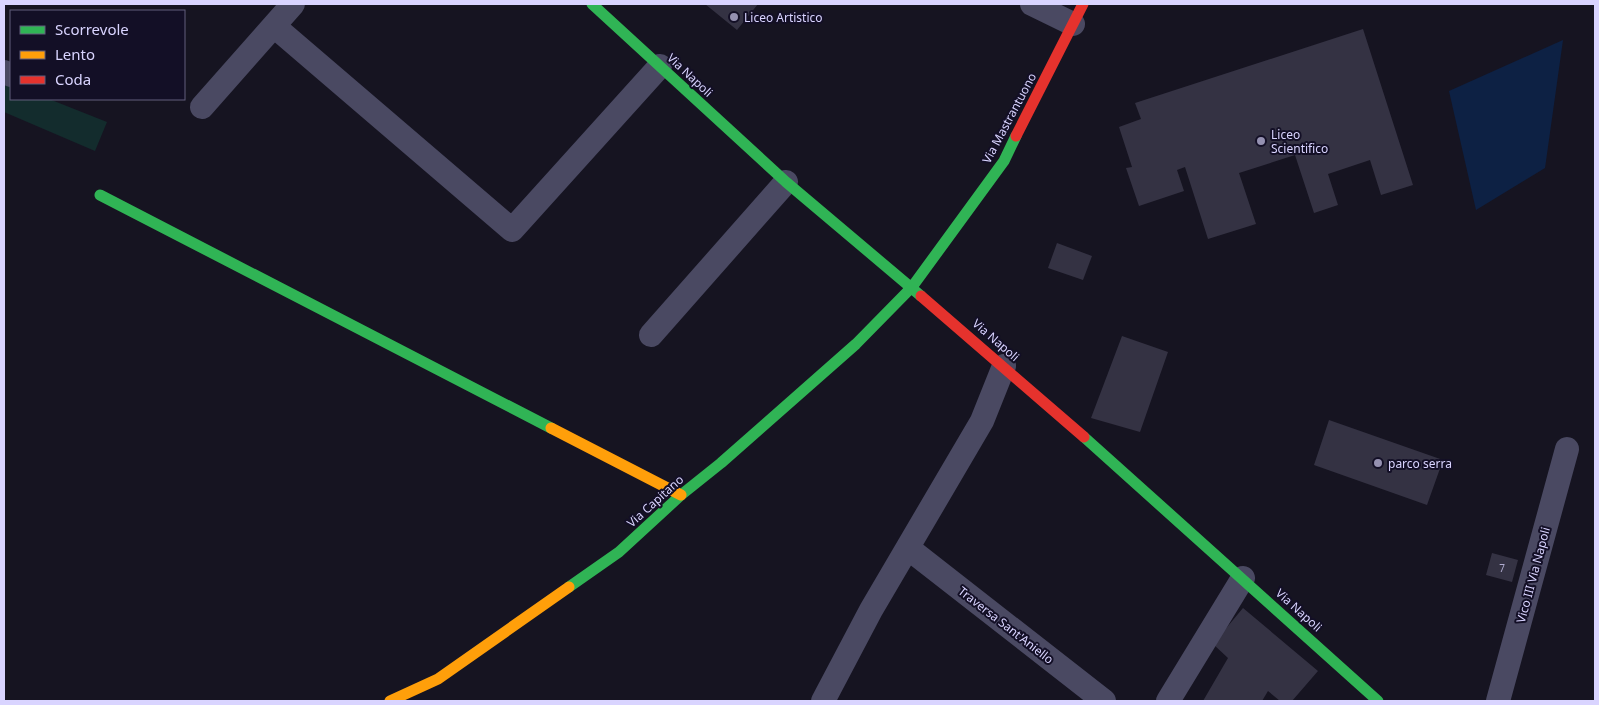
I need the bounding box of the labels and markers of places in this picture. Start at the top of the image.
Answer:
place label: Liceo Artistico [744,9,823,26]
marker: Liceo Artistico [728,11,740,23]
place label: Liceo Scientifico [1271,126,1328,157]
marker: Liceo Scientifico [1255,135,1267,147]
place label: parco serra [1388,455,1452,472]
marker: parco serra [1372,457,1384,469]

